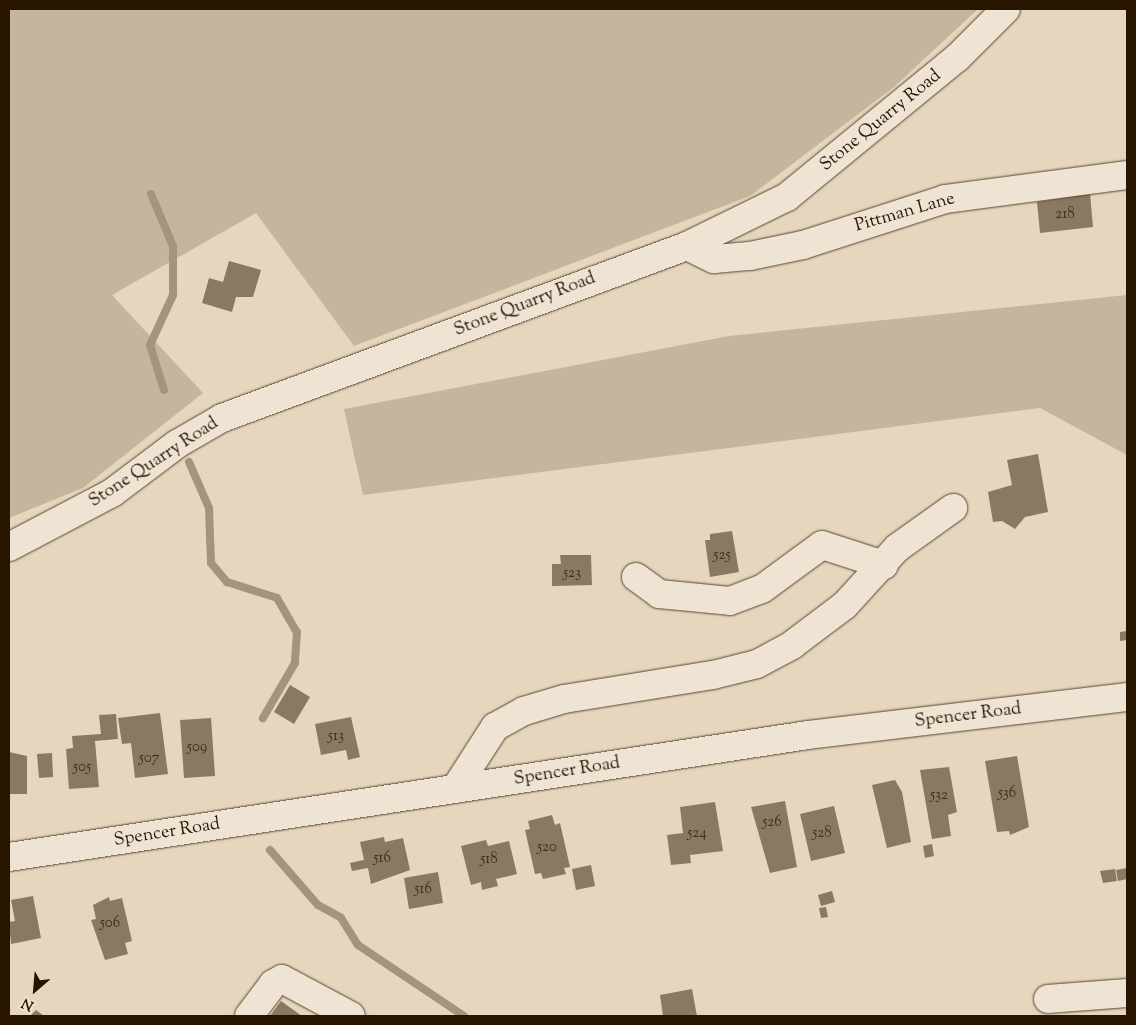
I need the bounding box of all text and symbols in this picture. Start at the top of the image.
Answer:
street label: Stone Quarry Road [816,66,946,176]
street label: Pittman Lane [853,188,957,238]
house number: 218 [1055,206,1075,224]
street label: Stone Quarry Road [451,268,599,342]
street label: Stone Quarry Road [85,413,223,513]
house number: 525 [713,547,731,565]
house number: 523 [563,565,581,583]
street label: Spencer Road [914,699,1022,733]
house number: 513 [328,728,344,746]
house number: 509 [187,739,207,757]
house number: 507 [139,750,159,768]
street label: Spencer Road [512,753,622,791]
house number: 505 [73,759,91,777]
house number: 536 [998,785,1016,803]
house number: 532 [930,787,948,805]
street label: Spencer Road [112,814,222,852]
house number: 526 [762,814,782,832]
house number: 524 [687,825,707,843]
house number: 528 [812,825,832,843]
house number: 520 [537,839,557,857]
house number: 516 [373,850,391,868]
house number: 518 [480,851,498,869]
house number: 516 [414,881,432,899]
house number: 506 [100,915,120,933]
north arrow [10,965,60,1015]
text: N [19,992,38,1015]

